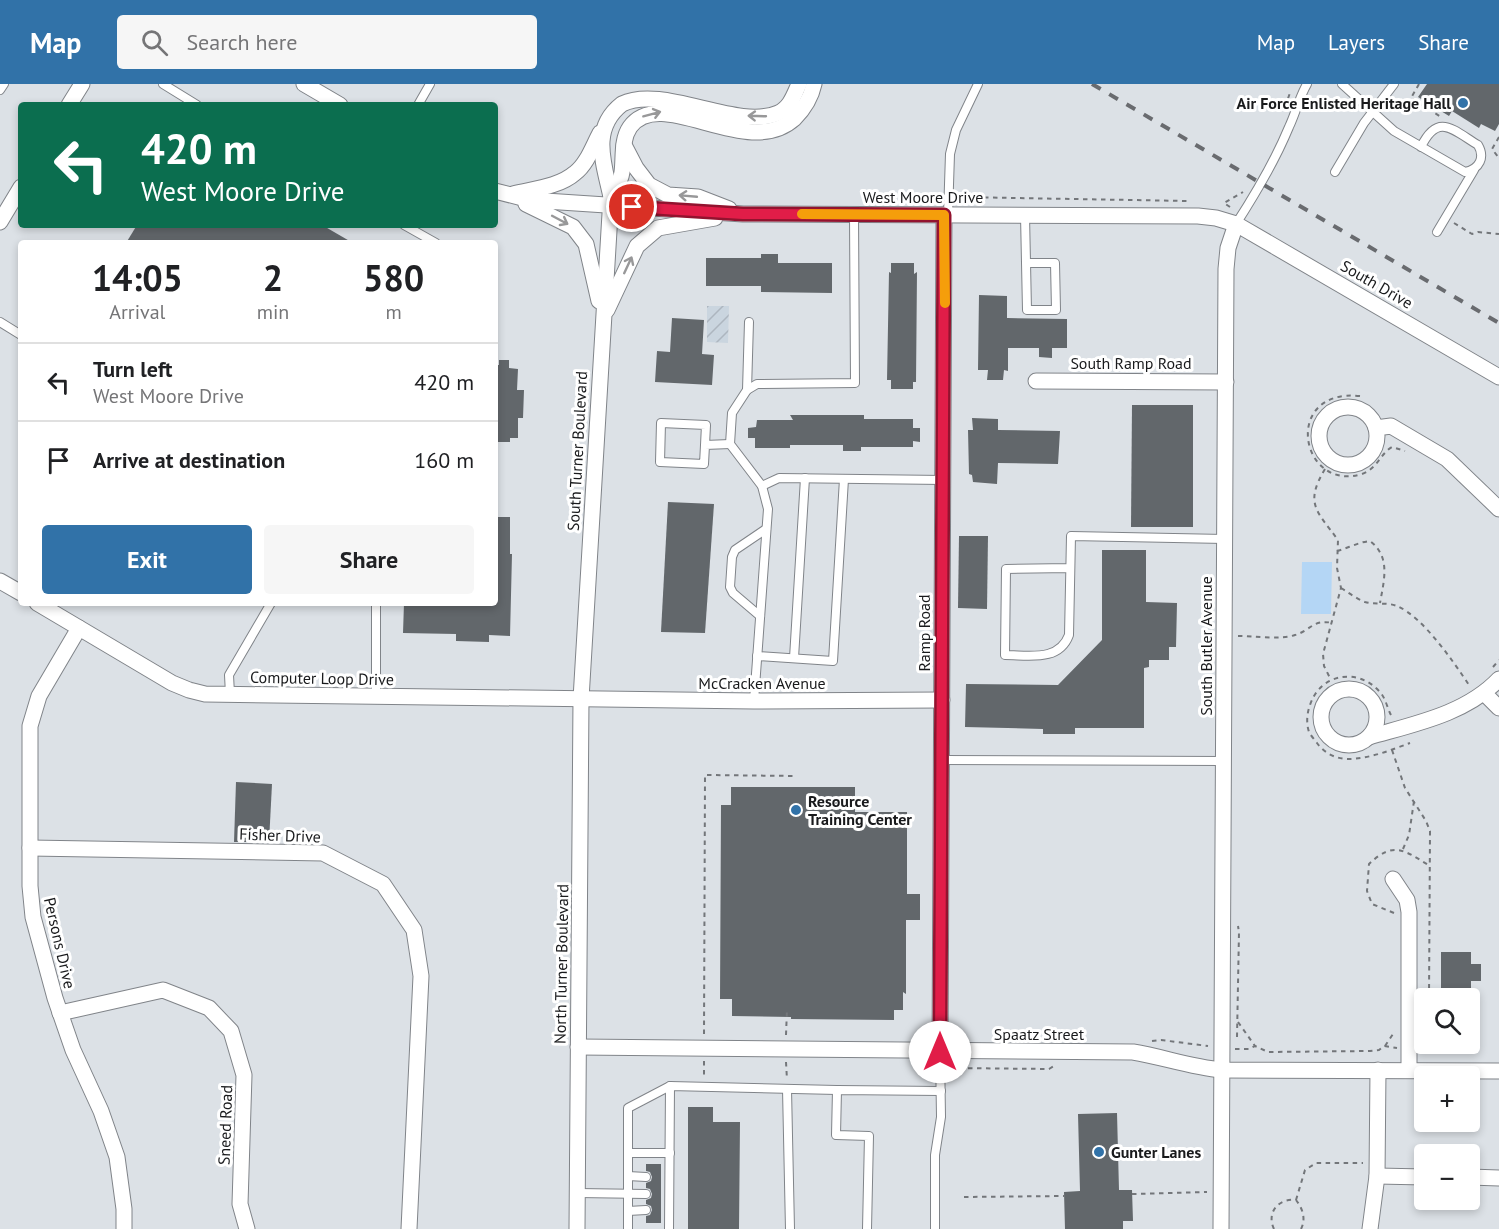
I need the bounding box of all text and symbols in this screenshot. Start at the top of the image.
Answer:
search box [117,15,537,69]
text: Map [30,24,81,61]
icon: search [138,26,171,59]
text: Search here [186,28,297,56]
text: Map [1257,29,1295,56]
text: Layers [1328,29,1385,56]
text: Share [1418,29,1469,56]
place label: Air Force Enlisted Heritage Hall [1237,93,1451,113]
marker: Air Force Enlisted Heritage Hall [1456,96,1470,110]
one-way arrow [642,108,661,120]
one-way arrow [748,110,767,121]
text: 420 m [141,121,257,176]
icon: left [42,126,120,204]
text: West Moore Drive [141,174,345,208]
pin [606,181,657,232]
street label: West Moore Drive [863,187,983,207]
icon: arrive [615,190,648,223]
one-way arrow [678,190,698,201]
one-way arrow [551,215,569,227]
text: 14:05 [92,254,183,301]
text: 2 [263,254,283,301]
text: 580 [363,254,424,301]
street label: South Drive [1337,255,1417,313]
one-way arrow [623,256,635,274]
text: Arrival [109,299,165,325]
text: min [257,299,289,325]
text: m [386,299,402,325]
street label: South Ramp Road [1070,353,1192,373]
text: Turn left [93,355,173,383]
icon: left [42,366,75,399]
text: 420 m [414,368,474,396]
street label: South Turner Boulevard [563,370,591,532]
text: West Moore Drive [93,383,244,409]
icon: arrive [42,444,75,477]
text: Arrive at destination [93,446,285,474]
text: 160 m [414,446,474,474]
button: Exit [42,525,252,594]
button: Share [264,525,474,594]
street label: South Butler Avenue [1196,576,1216,716]
street label: Ramp Road [914,594,934,672]
street label: Computer Loop Drive [250,667,394,689]
street label: McCracken Avenue [698,673,826,693]
place label: Resource Training Center [808,791,912,829]
marker: Resource Training Center [789,803,803,817]
street label: Fisher Drive [239,824,321,846]
street label: North Turner Boulevard [550,884,572,1044]
street label: Persons Drive [40,896,80,990]
map controls [1414,988,1480,1210]
button: search [1414,988,1480,1054]
position arrow [908,1020,972,1084]
street label: Spaatz Street [994,1024,1085,1044]
button: + [1414,1066,1480,1132]
street label: Sneed Road [214,1085,236,1165]
place label: Gunter Lanes [1111,1142,1201,1162]
button: − [1414,1144,1480,1210]
marker: Gunter Lanes [1092,1145,1106,1159]

